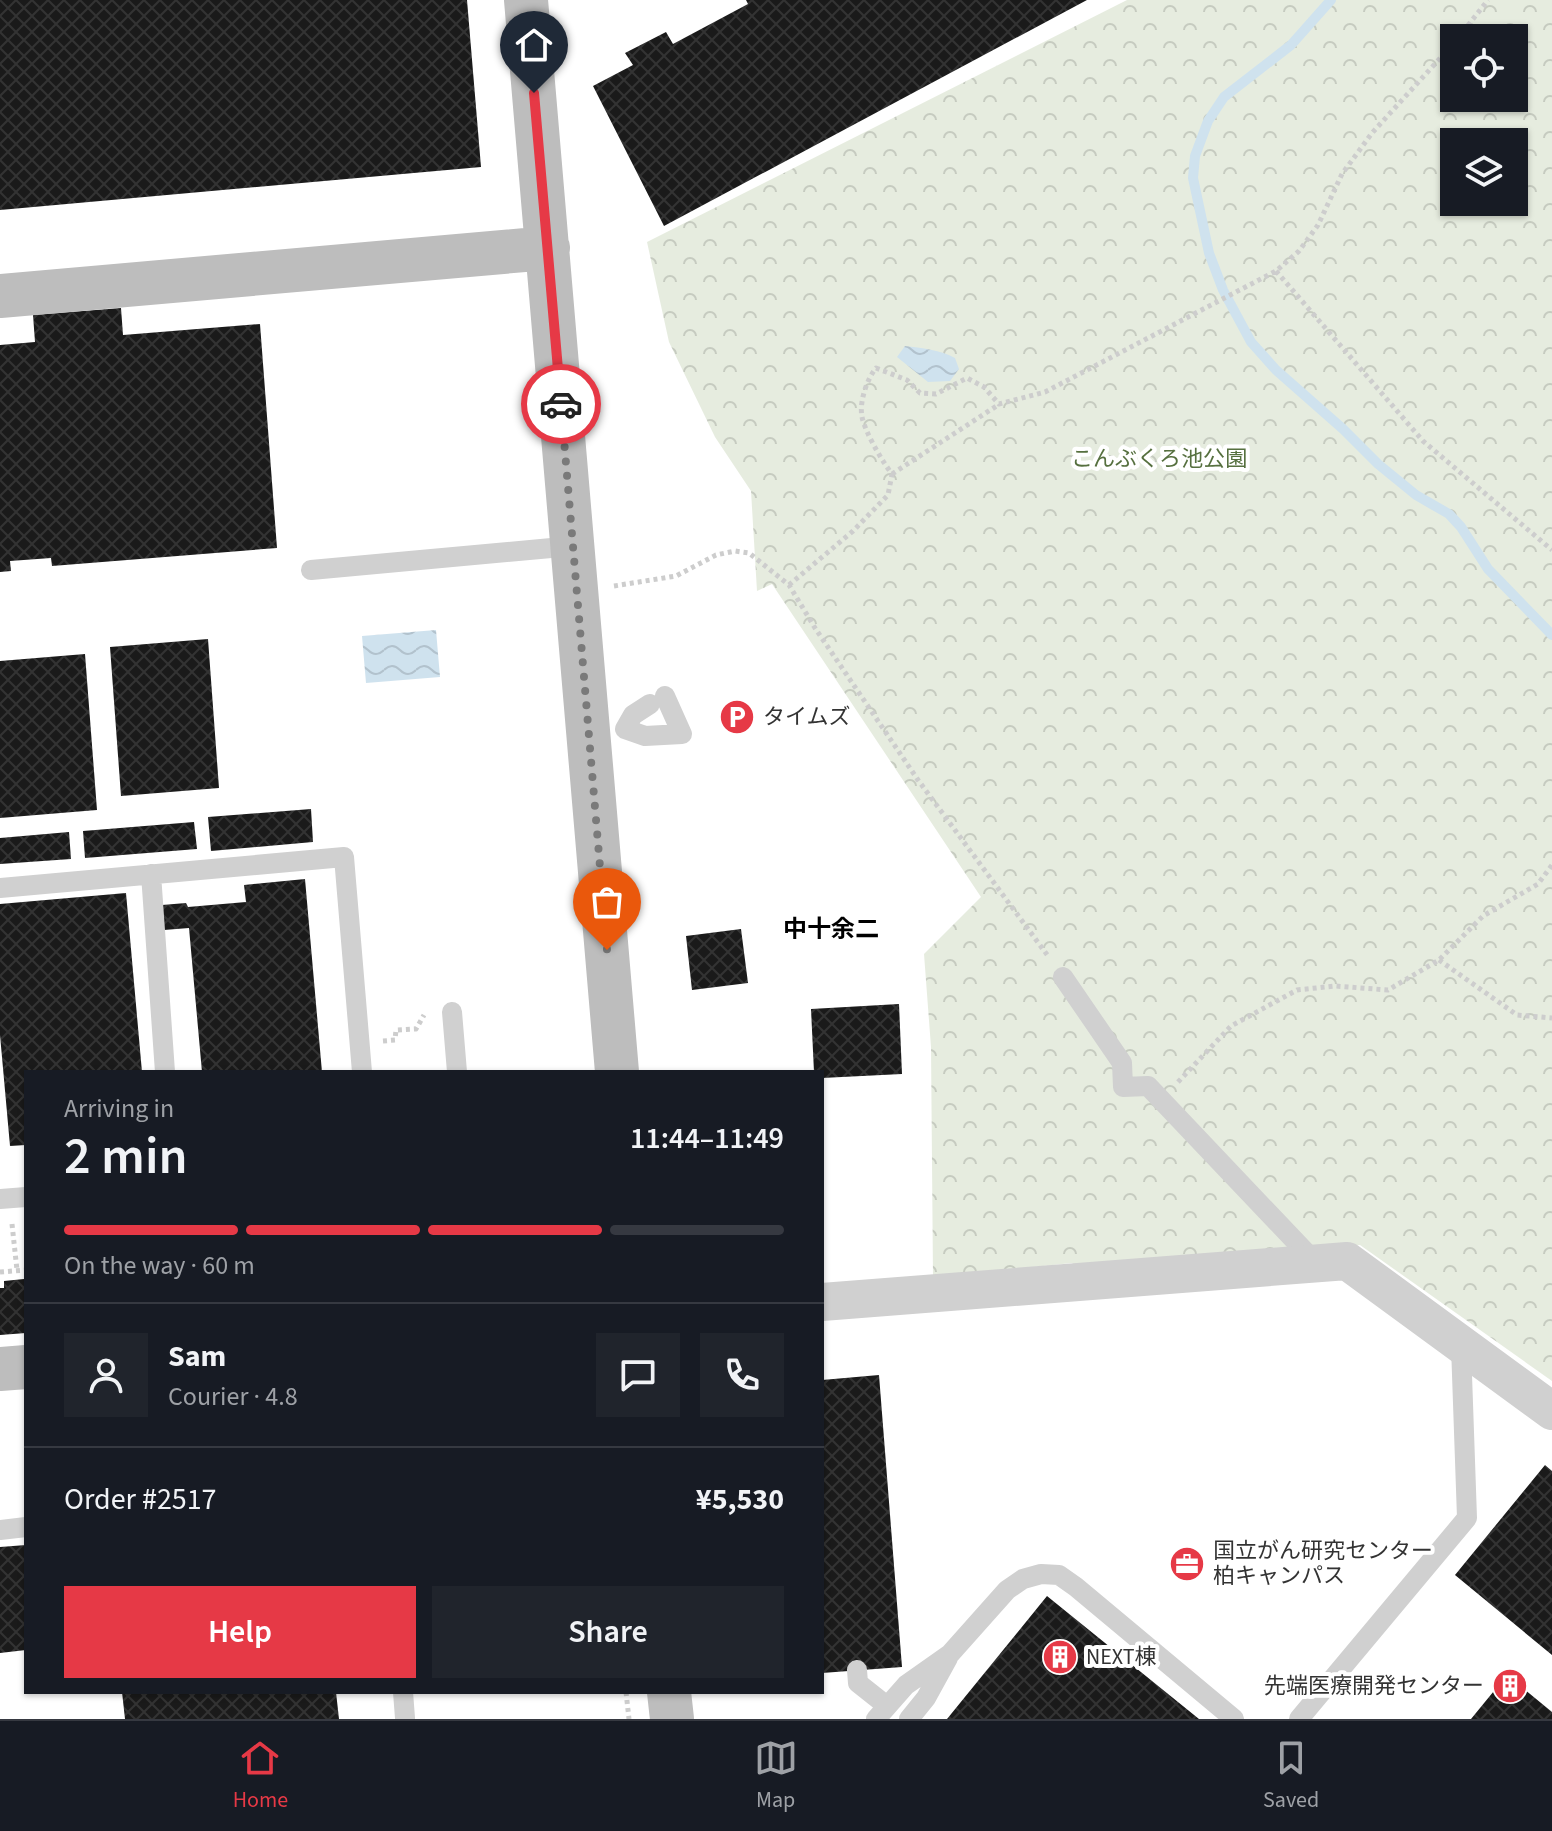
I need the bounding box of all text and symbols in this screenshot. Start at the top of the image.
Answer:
pin [500,11,568,93]
icon: home [512,23,556,67]
map controls [1440,24,1528,216]
button: locate [1440,24,1528,112]
button: layers [1440,128,1528,216]
courier [521,364,601,444]
icon: car [539,382,583,426]
park label: こんぶくろ池公園 [1071,443,1247,475]
parking icon: タイムズ [718,698,756,736]
place label: タイムズ [763,701,851,733]
pin [573,868,641,950]
icon: bag [585,880,629,924]
district label: 中十余二 [783,912,879,947]
text: Arriving in [64,1090,174,1127]
text: 11:44–11:49 [630,1117,784,1160]
text: 2 min [64,1120,188,1194]
text: On the way · 60 m [64,1247,255,1284]
button: person [64,1333,148,1417]
button: chat [596,1333,680,1417]
button: phone [700,1333,784,1417]
text: Sam [168,1335,226,1378]
text: Courier · 4.8 [168,1378,298,1415]
text: Order #2517 [64,1478,217,1521]
text: ¥5,530 [696,1478,784,1521]
place label: 国立がん研究センター 柏キャンパス [1213,1535,1433,1592]
office icon: 国立がん研究センター 柏キャンパス [1168,1545,1206,1583]
button: Help [64,1586,416,1678]
button: Share [432,1586,784,1678]
building icon: NEXT棟 [1041,1638,1079,1676]
place label: NEXT棟 [1086,1641,1156,1673]
building icon: 先端医療開発センター [1491,1667,1529,1705]
place label: 先端医療開発センター [1264,1670,1484,1702]
tab: Home [233,1736,288,1816]
tab: Map [754,1736,798,1816]
tab: Saved [1263,1736,1319,1816]

